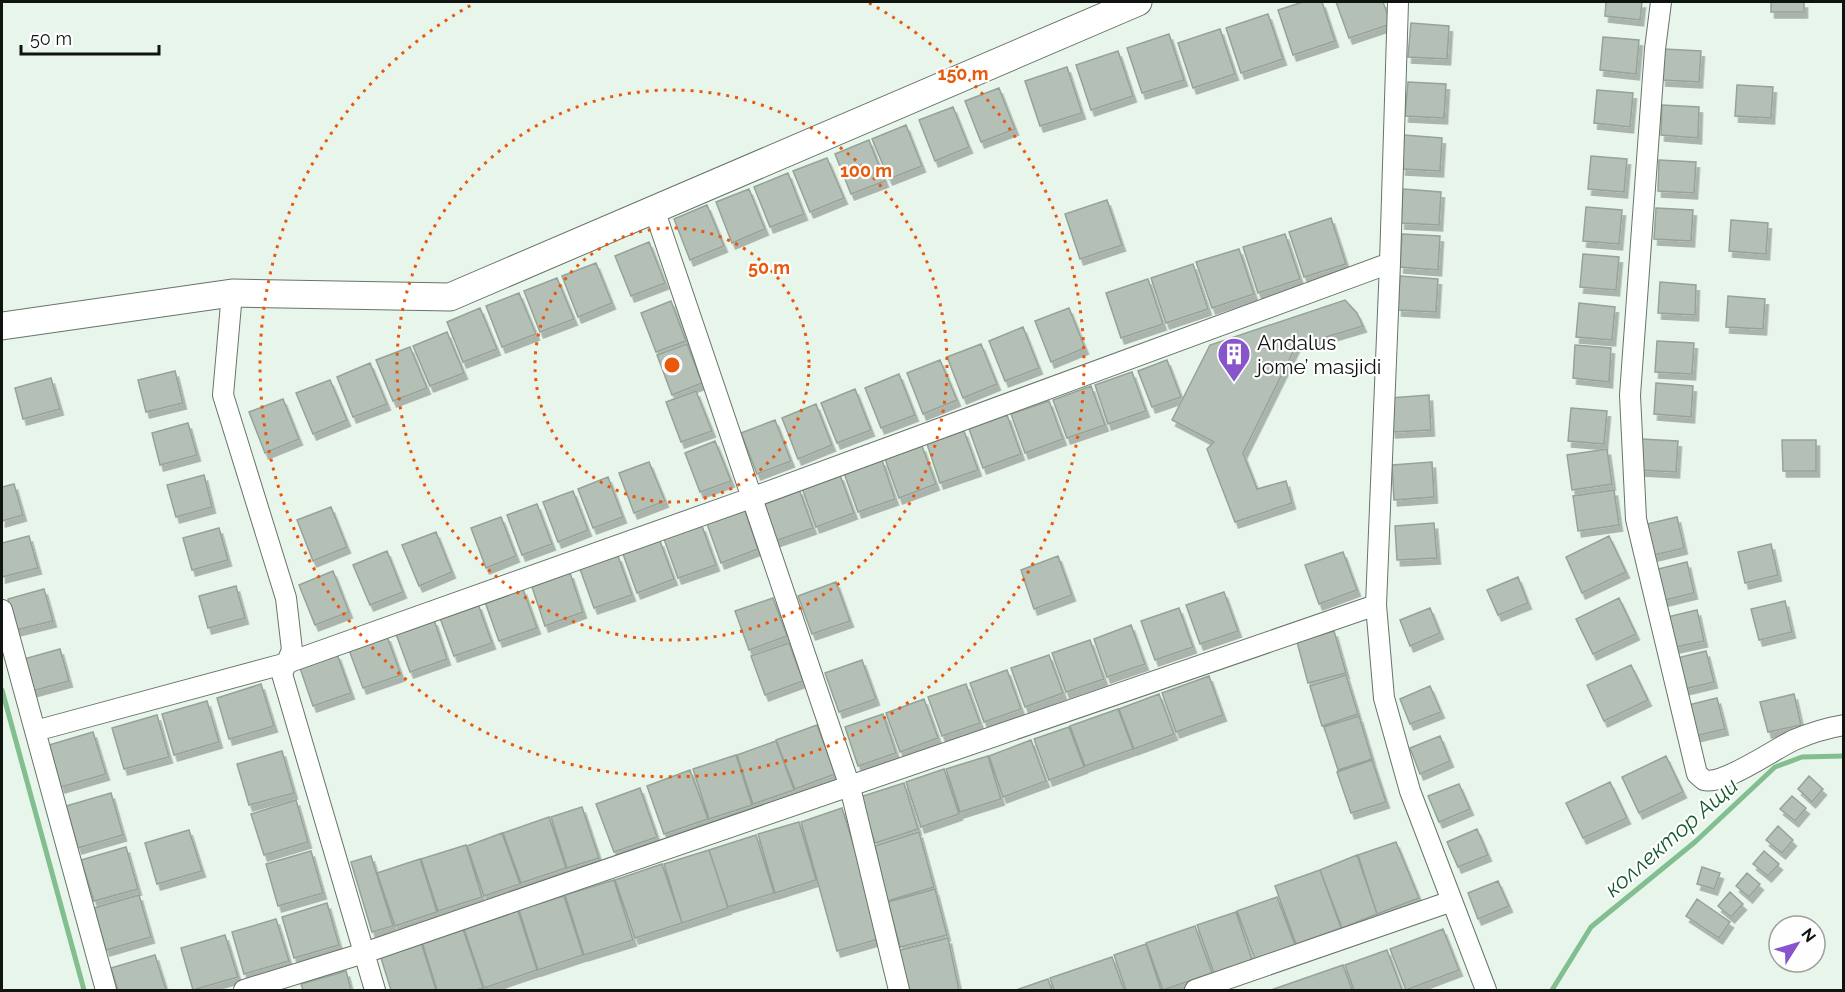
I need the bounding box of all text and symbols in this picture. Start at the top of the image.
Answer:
scale bar [21,18,159,56]
text: 50 m [30,28,72,49]
text: 150 m [938,63,989,84]
text: 100 m [840,160,892,181]
text: 50 m [748,257,790,278]
place label: Andalus jome’ masjidi [1254,330,1381,379]
building icon: Andalus jome’ masjidi [1216,336,1252,383]
centre of rings [662,355,682,375]
water label: коллектор Ащи [1599,772,1743,902]
north arrow [1767,914,1827,974]
text: N [1797,925,1820,946]

